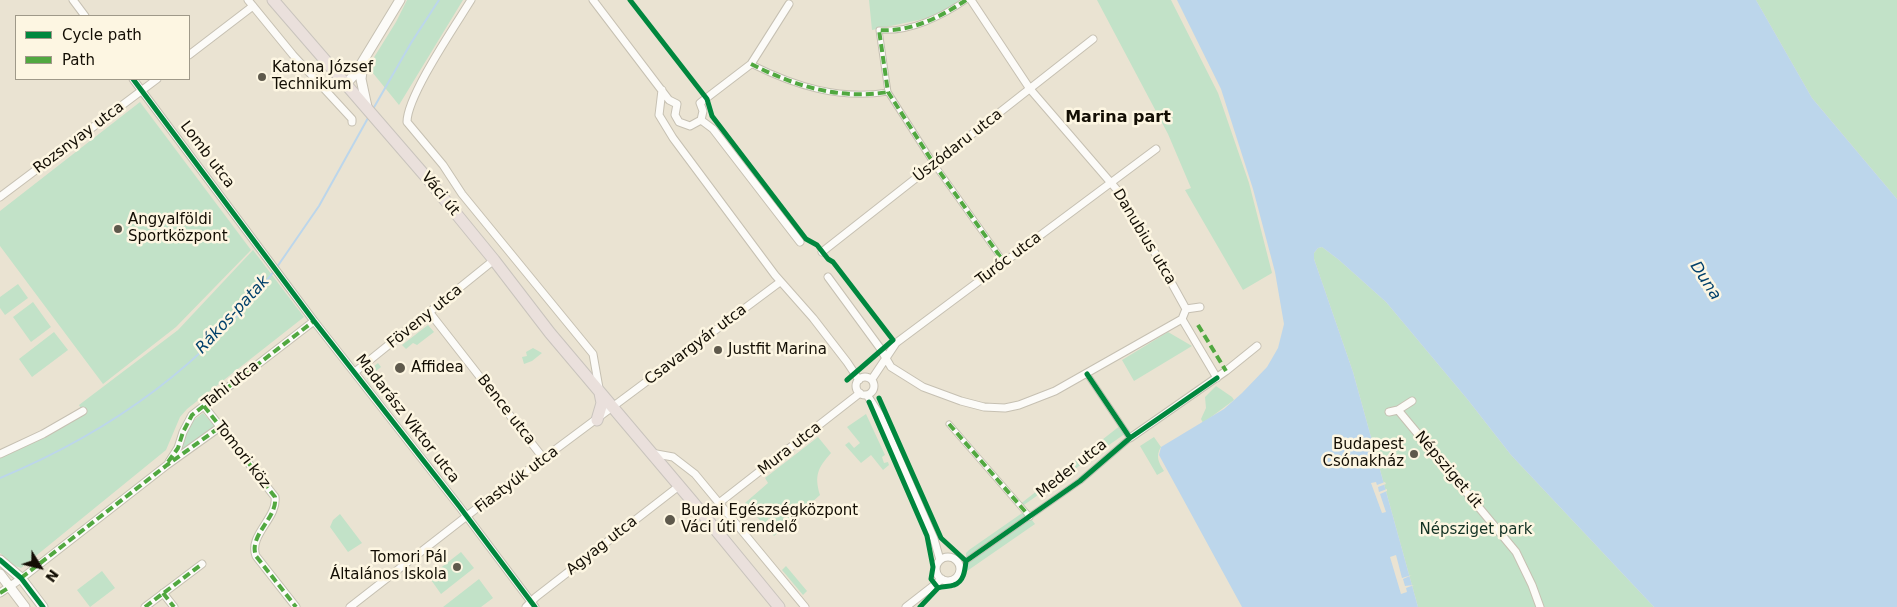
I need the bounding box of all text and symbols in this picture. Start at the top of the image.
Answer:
legend [15,15,190,80]
text: Cycle path [62,26,142,44]
text: Path [62,51,95,69]
place label: Katona József Technikum [272,59,373,94]
marker: Katona József Technikum [256,71,268,83]
street label: Rozsnyay utca [30,98,128,178]
street label: Úszódaru utca [910,106,1006,186]
district label: Marina part [1065,108,1171,128]
street label: Lomb utca [176,118,238,192]
street label: Váci út [417,169,463,219]
street label: Danubius utca [1108,186,1180,288]
place label: Angyalföldi Sportközpont [128,211,228,246]
marker: Angyalföldi Sportközpont [112,223,124,235]
street label: Turóc utca [973,229,1045,289]
water label: Duna [1685,258,1725,304]
water label: Rákos-patak [192,272,274,358]
street label: Föveny utca [384,281,466,353]
street label: Csavargyár utca [642,301,750,389]
place label: Justfit Marina [728,341,827,359]
marker: Justfit Marina [712,344,724,356]
street label: Madarász Viktor utca [351,351,463,487]
street label: Tahi utca [199,357,263,413]
place label: Affidea [411,359,464,377]
marker: Affidea [393,361,407,375]
street label: Bence utca [473,371,539,449]
street label: Tomori köz [210,418,274,492]
street label: Mura utca [755,419,825,479]
street label: Népsziget út [1411,428,1485,512]
street label: Meder utca [1033,436,1111,502]
place label: Budapest Csónakház [1323,436,1404,471]
street label: Fiastyúk utca [472,443,562,517]
marker: Budapest Csónakház [1408,448,1420,460]
place label: Budai Egészségközpont Váci úti rendelő [681,502,858,537]
street label: Agyag utca [563,513,641,579]
marker: Budai Egészségközpont Váci úti rendelő [663,513,677,527]
park label: Népsziget park [1420,521,1532,539]
north arrow [15,542,65,592]
place label: Tomori Pál Általános Iskola [330,549,447,584]
marker: Tomori Pál Általános Iskola [451,561,463,573]
text: N [42,566,62,585]

